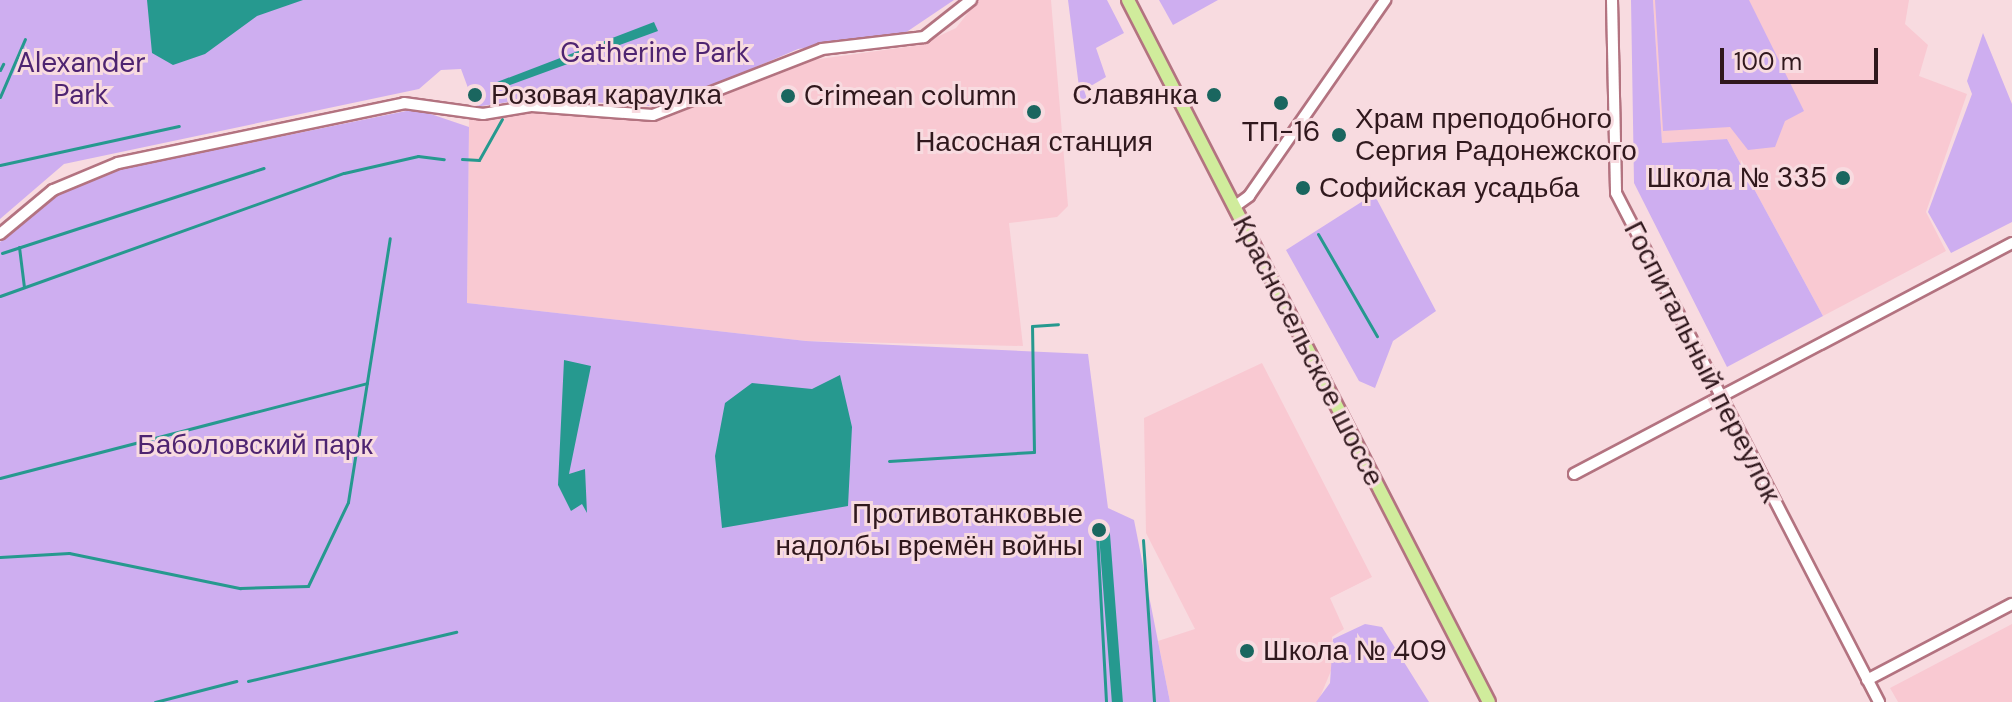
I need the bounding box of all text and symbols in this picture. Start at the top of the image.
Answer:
scale bar [1724,32,1882,82]
park label: Catherine Park [560,36,750,70]
park label: Alexander Park [16,46,146,112]
text: 100 m [1734,46,1802,77]
place label: Розовая караулка [491,78,722,112]
place label: Славянка [1072,78,1198,112]
place label: Crimean column [804,79,1017,113]
marker: Розовая караулка [466,86,484,104]
marker: Славянка [1205,86,1223,104]
marker: Crimean column [779,87,797,105]
marker: ТП-16 [1272,94,1290,112]
place label: Храм преподобного Сергия Радонежского [1355,102,1637,168]
marker: Насосная станция [1025,103,1043,121]
place label: ТП-16 [1242,115,1320,149]
place label: Насосная станция [915,125,1153,159]
marker: Храм преподобного Сергия Радонежского [1330,126,1348,144]
place label: Школа № 335 [1647,161,1827,195]
marker: Школа № 335 [1834,169,1852,187]
place label: Софийская усадьба [1319,171,1579,205]
marker: Софийская усадьба [1294,179,1312,197]
street label: Красносельское шоссе [1225,210,1391,492]
street label: Госпитальный переулок [1616,216,1788,508]
park label: Баболовский парк [137,428,373,462]
place label: Противотанковые надолбы времён войны [776,497,1083,563]
marker: Противотанковые надолбы времён войны [1090,521,1108,539]
place label: Школа № 409 [1263,634,1447,668]
marker: Школа № 409 [1238,642,1256,660]

